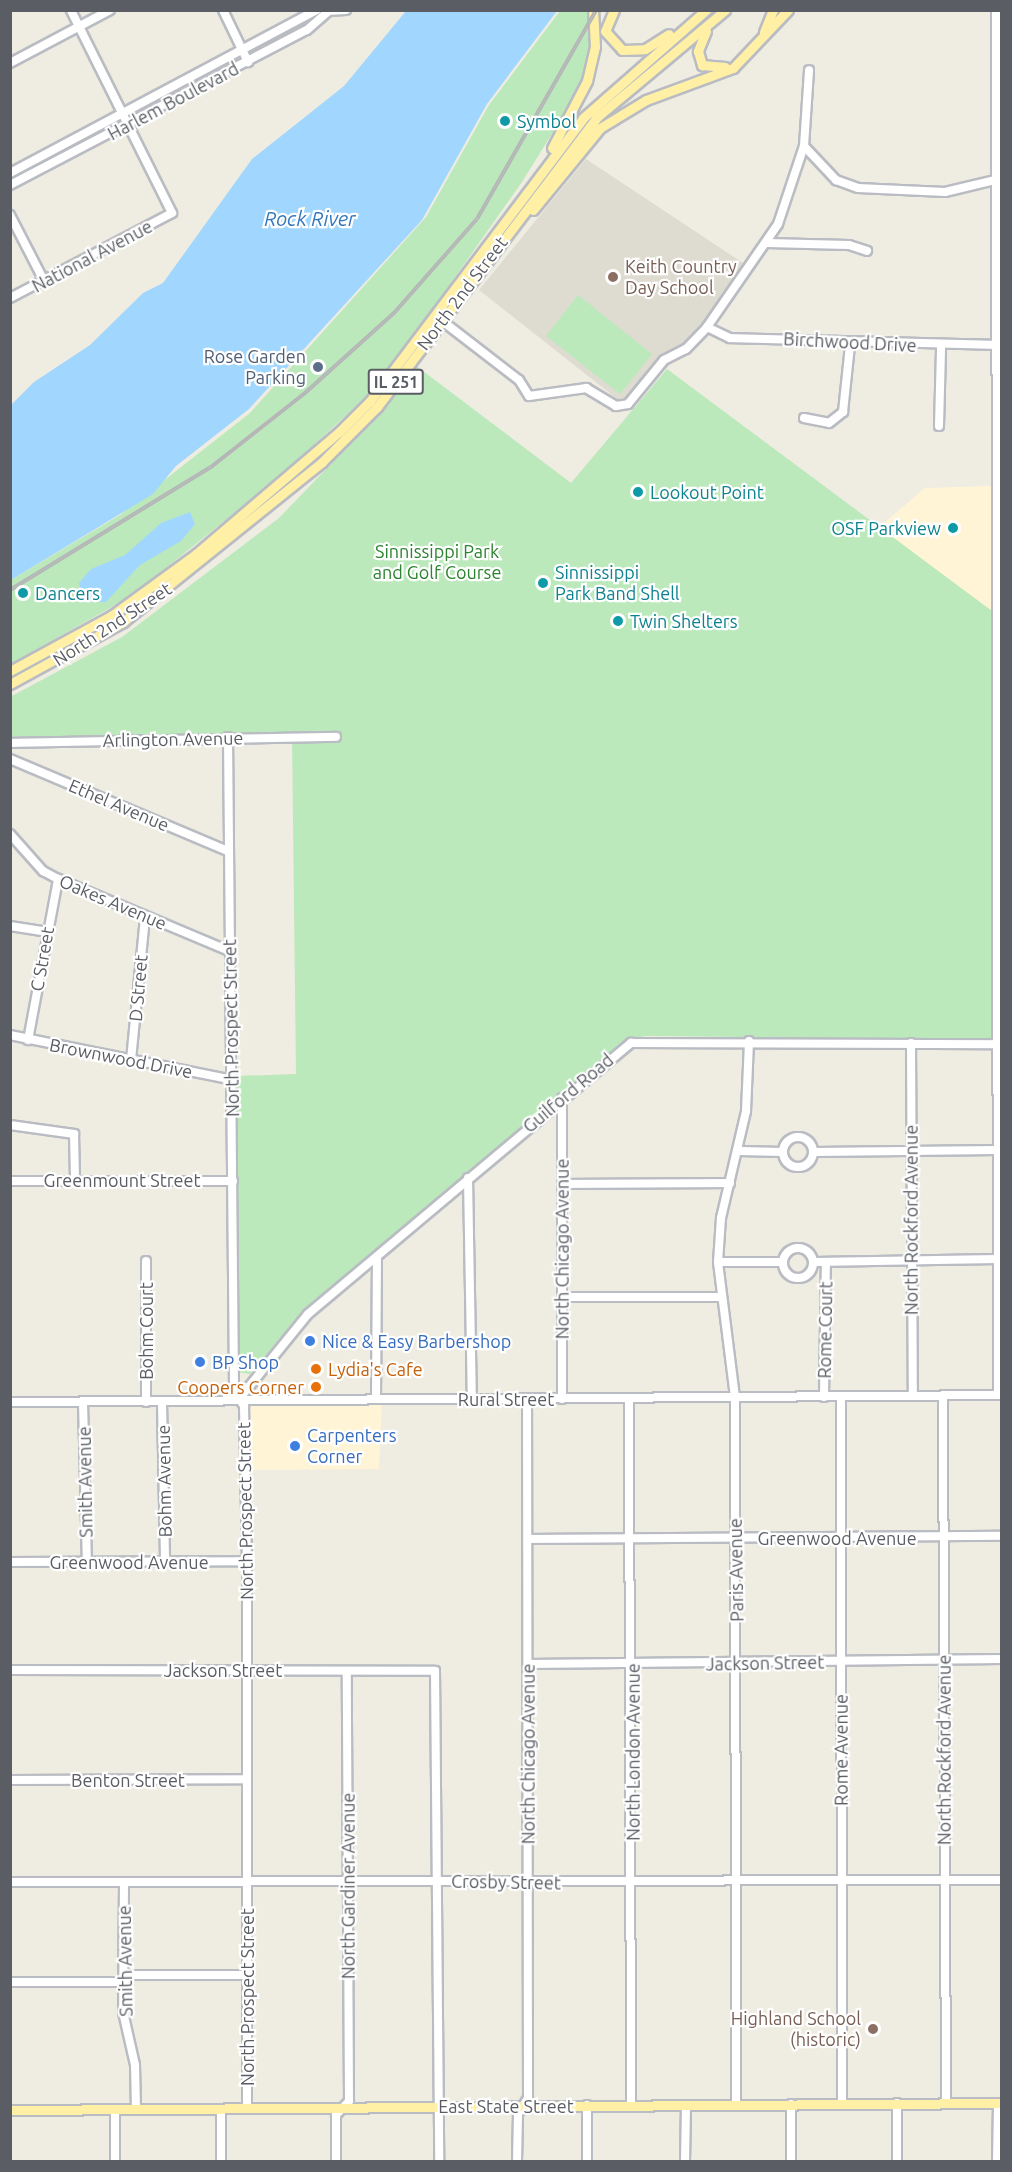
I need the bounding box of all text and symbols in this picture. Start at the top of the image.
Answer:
street label: Harlem Boulevard [104,57,242,145]
place label: Symbol [517,110,576,132]
marker: Symbol [498,114,512,128]
water label: Rock River [264,206,356,230]
street label: National Avenue [28,215,156,297]
street label: North 2nd Street [412,232,512,354]
place label: Keith Country Day School [625,256,737,298]
marker: Keith Country Day School [606,270,620,284]
street label: Birchwood Drive [783,328,917,356]
place label: Rose Garden Parking [204,346,306,388]
marker: Rose Garden Parking [311,360,325,374]
road number: IL 251 [368,369,424,395]
place label: Lookout Point [650,481,764,503]
marker: Lookout Point [631,485,645,499]
place label: OSF Parkview [831,517,941,539]
marker: OSF Parkview [946,521,960,535]
park label: Sinnissippi Park and Golf Course [373,541,501,584]
place label: Sinnissippi Park Band Shell [555,562,680,604]
marker: Sinnissippi Park Band Shell [536,576,550,590]
street label: North 2nd Street [49,578,175,670]
place label: Dancers [35,582,100,604]
marker: Dancers [16,586,30,600]
place label: Twin Shelters [630,610,737,632]
marker: Twin Shelters [611,614,625,628]
street label: Arlington Avenue [102,727,244,751]
street label: Ethel Avenue [66,774,172,836]
street label: Oakes Avenue [56,870,170,934]
street label: C Street [26,925,58,993]
street label: North Prospect Street [219,939,243,1117]
street label: D Street [124,954,152,1022]
street label: Brownwood Drive [48,1034,194,1082]
street label: Guilford Road [518,1049,618,1137]
street label: North Rockford Avenue [900,1125,922,1315]
street label: North Chicago Avenue [551,1159,573,1339]
street label: Greenmount Street [44,1169,200,1191]
street label: Rome Court [813,1281,837,1379]
street label: Bohm Court [135,1282,157,1380]
place label: Nice & Easy Barbershop [322,1330,511,1352]
marker: Nice & Easy Barbershop [303,1334,317,1348]
place label: BP Shop [212,1351,279,1373]
marker: BP Shop [193,1355,207,1369]
place label: Lydia's Cafe [328,1358,423,1380]
marker: Lydia's Cafe [309,1362,323,1376]
place label: Coopers Corner [177,1376,304,1398]
marker: Coopers Corner [309,1380,323,1394]
street label: Rural Street [458,1388,554,1410]
street label: North Prospect Street [233,1422,257,1600]
street label: Bohm Avenue [152,1425,176,1537]
place label: Carpenters Corner [307,1425,396,1468]
street label: Smith Avenue [73,1426,97,1538]
marker: Carpenters Corner [288,1439,302,1453]
street label: Paris Avenue [724,1518,748,1622]
street label: Greenwood Avenue [757,1527,917,1549]
street label: Greenwood Avenue [49,1551,209,1573]
street label: Jackson Street [706,1651,824,1675]
street label: North Rockford Avenue [933,1655,955,1845]
street label: Jackson Street [164,1659,282,1681]
street label: North London Avenue [622,1663,644,1841]
street label: North Chicago Avenue [517,1664,539,1844]
street label: Rome Avenue [830,1694,852,1806]
street label: Benton Street [71,1769,185,1791]
street label: North Gardiner Avenue [337,1793,359,1979]
street label: Crosby Street [451,1870,561,1894]
street label: Smith Avenue [113,1905,137,2017]
street label: North Prospect Street [236,1908,258,2086]
place label: Highland School (historic) [731,2008,861,2050]
marker: Highland School (historic) [866,2022,880,2036]
street label: East State Street [438,2095,574,2117]

